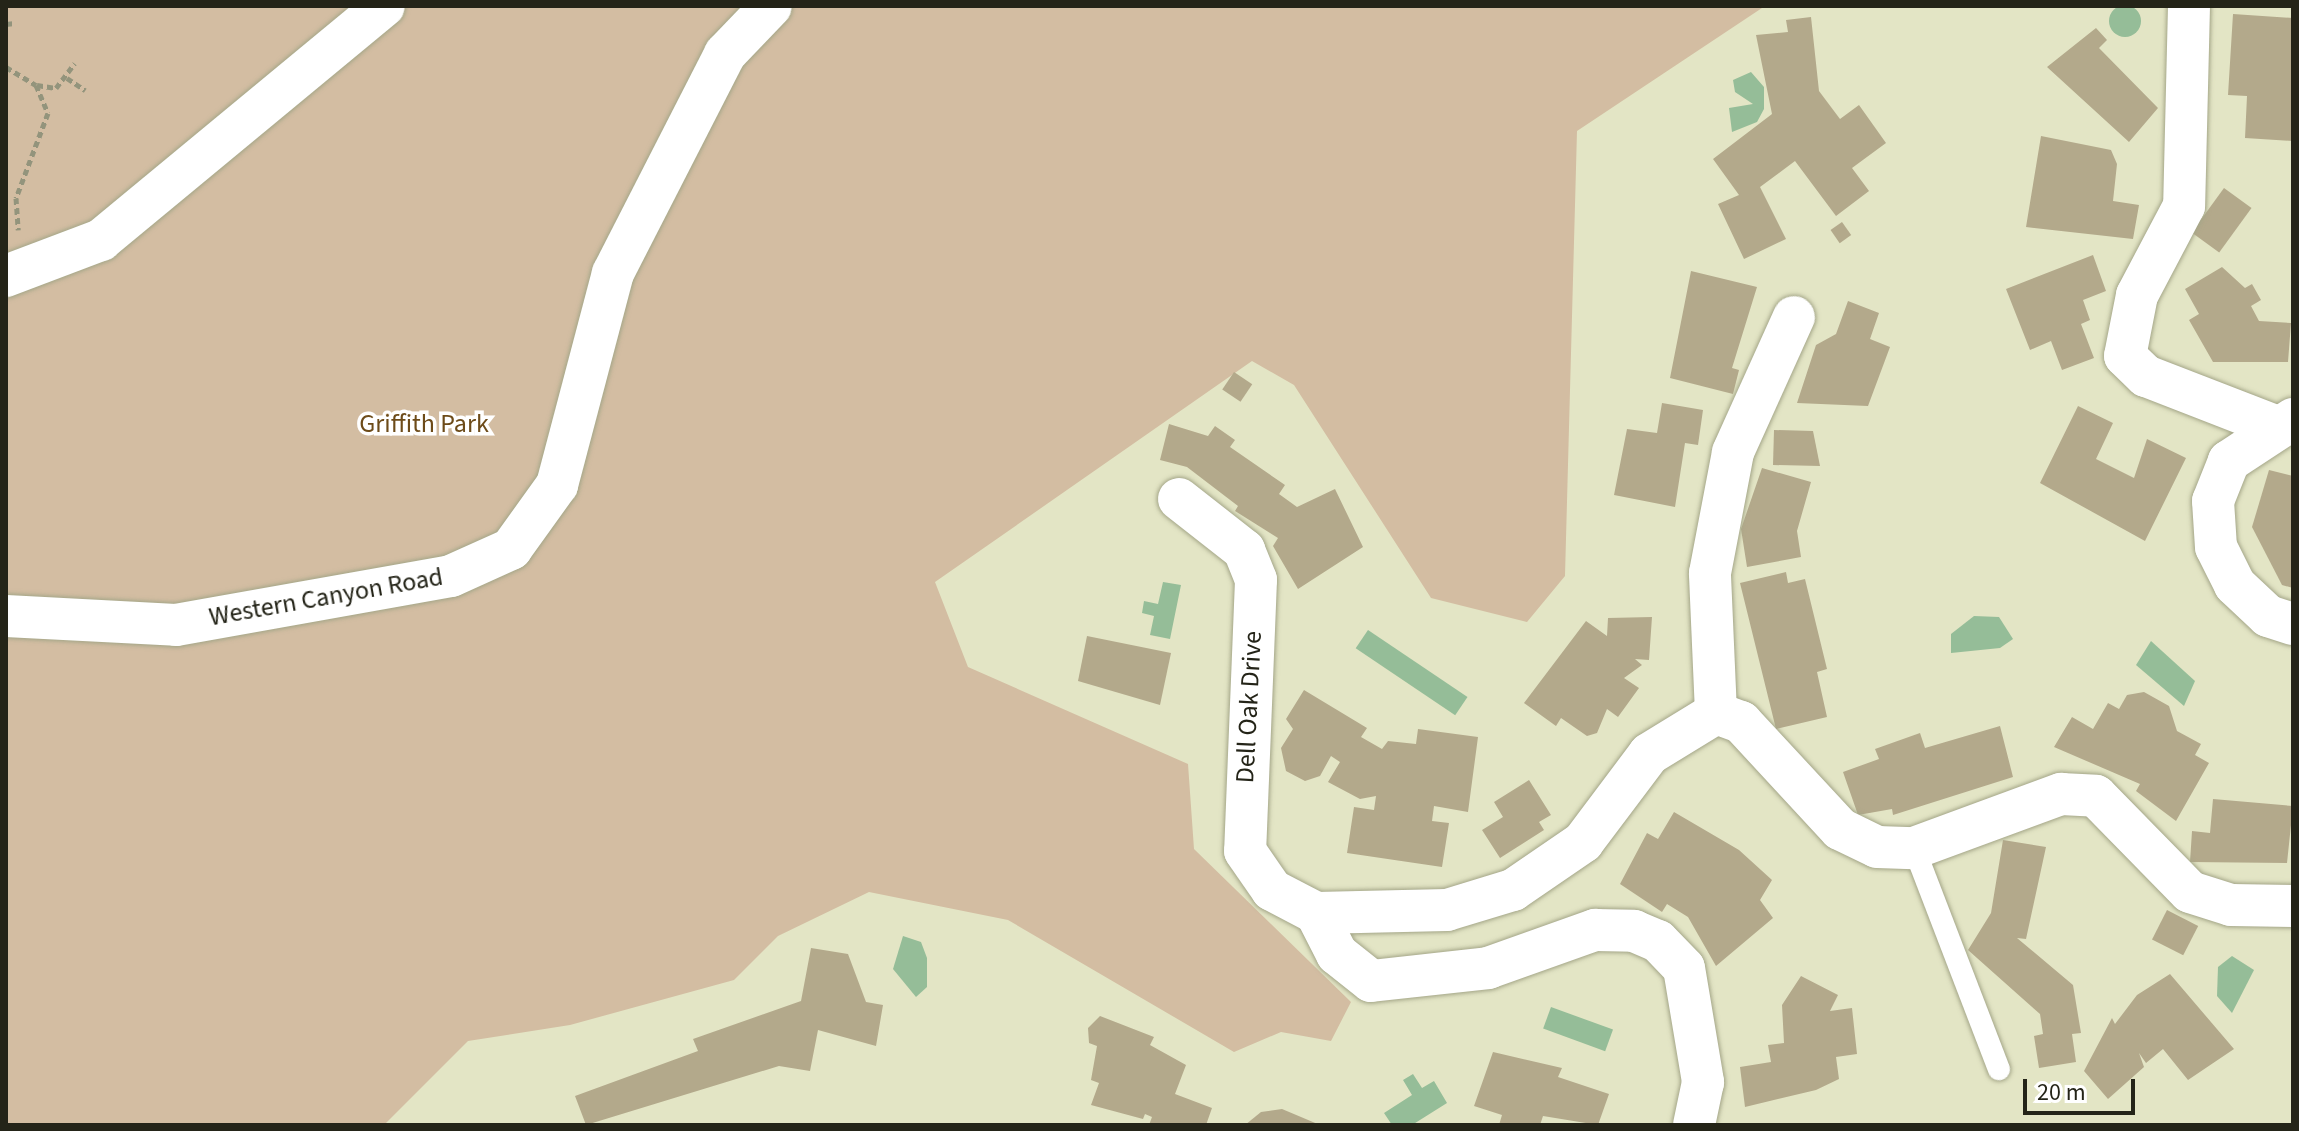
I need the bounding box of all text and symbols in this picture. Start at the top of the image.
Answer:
park label: Griffith Park [359,408,489,440]
street label: Western Canyon Road [207,561,445,633]
street label: Dell Oak Drive [1229,630,1269,784]
scale bar [2027,1063,2139,1113]
text: 20 m [2037,1075,2086,1110]

